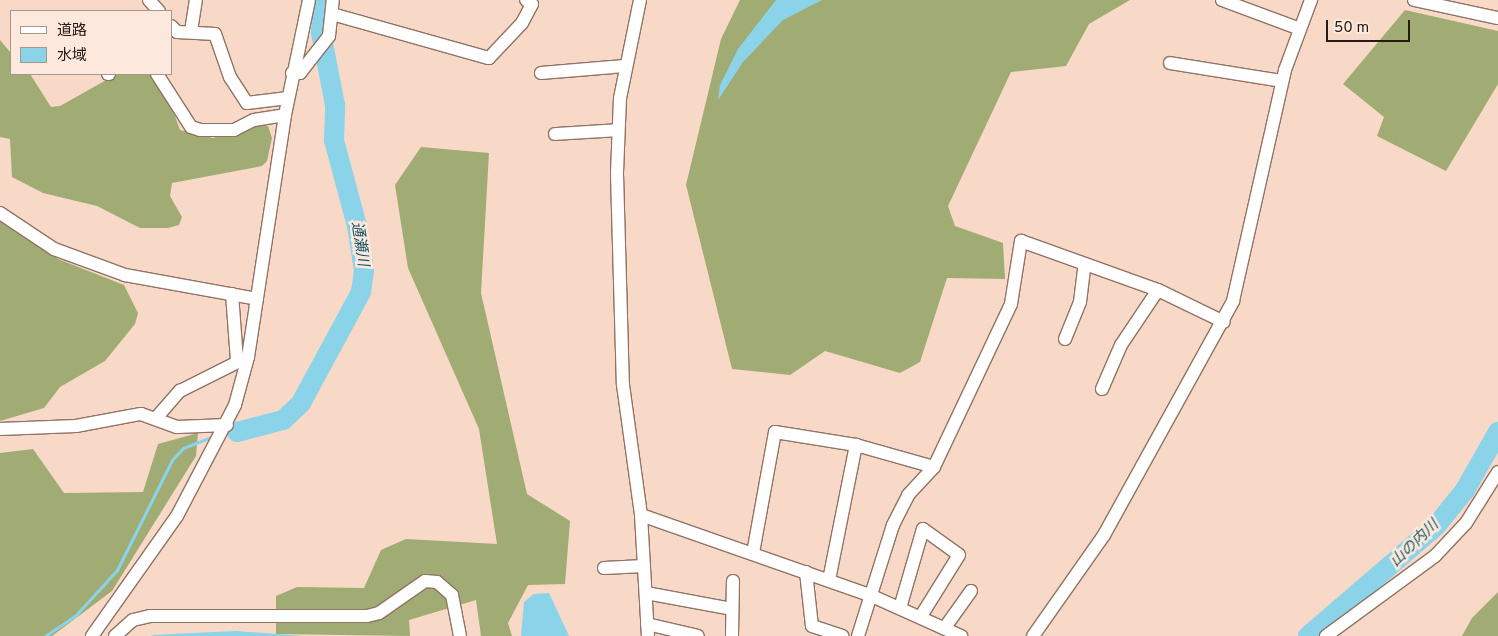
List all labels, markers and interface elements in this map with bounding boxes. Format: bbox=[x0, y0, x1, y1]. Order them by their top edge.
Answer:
legend bbox=[10, 10, 172, 75]
scale bar bbox=[1328, 10, 1412, 42]
text: 50 m bbox=[1334, 19, 1369, 38]
text: 道路 bbox=[57, 22, 87, 41]
text: 水域 bbox=[57, 47, 87, 66]
water label: 通瀬川 bbox=[347, 220, 371, 268]
water label: 山の内川 bbox=[1387, 517, 1443, 571]

